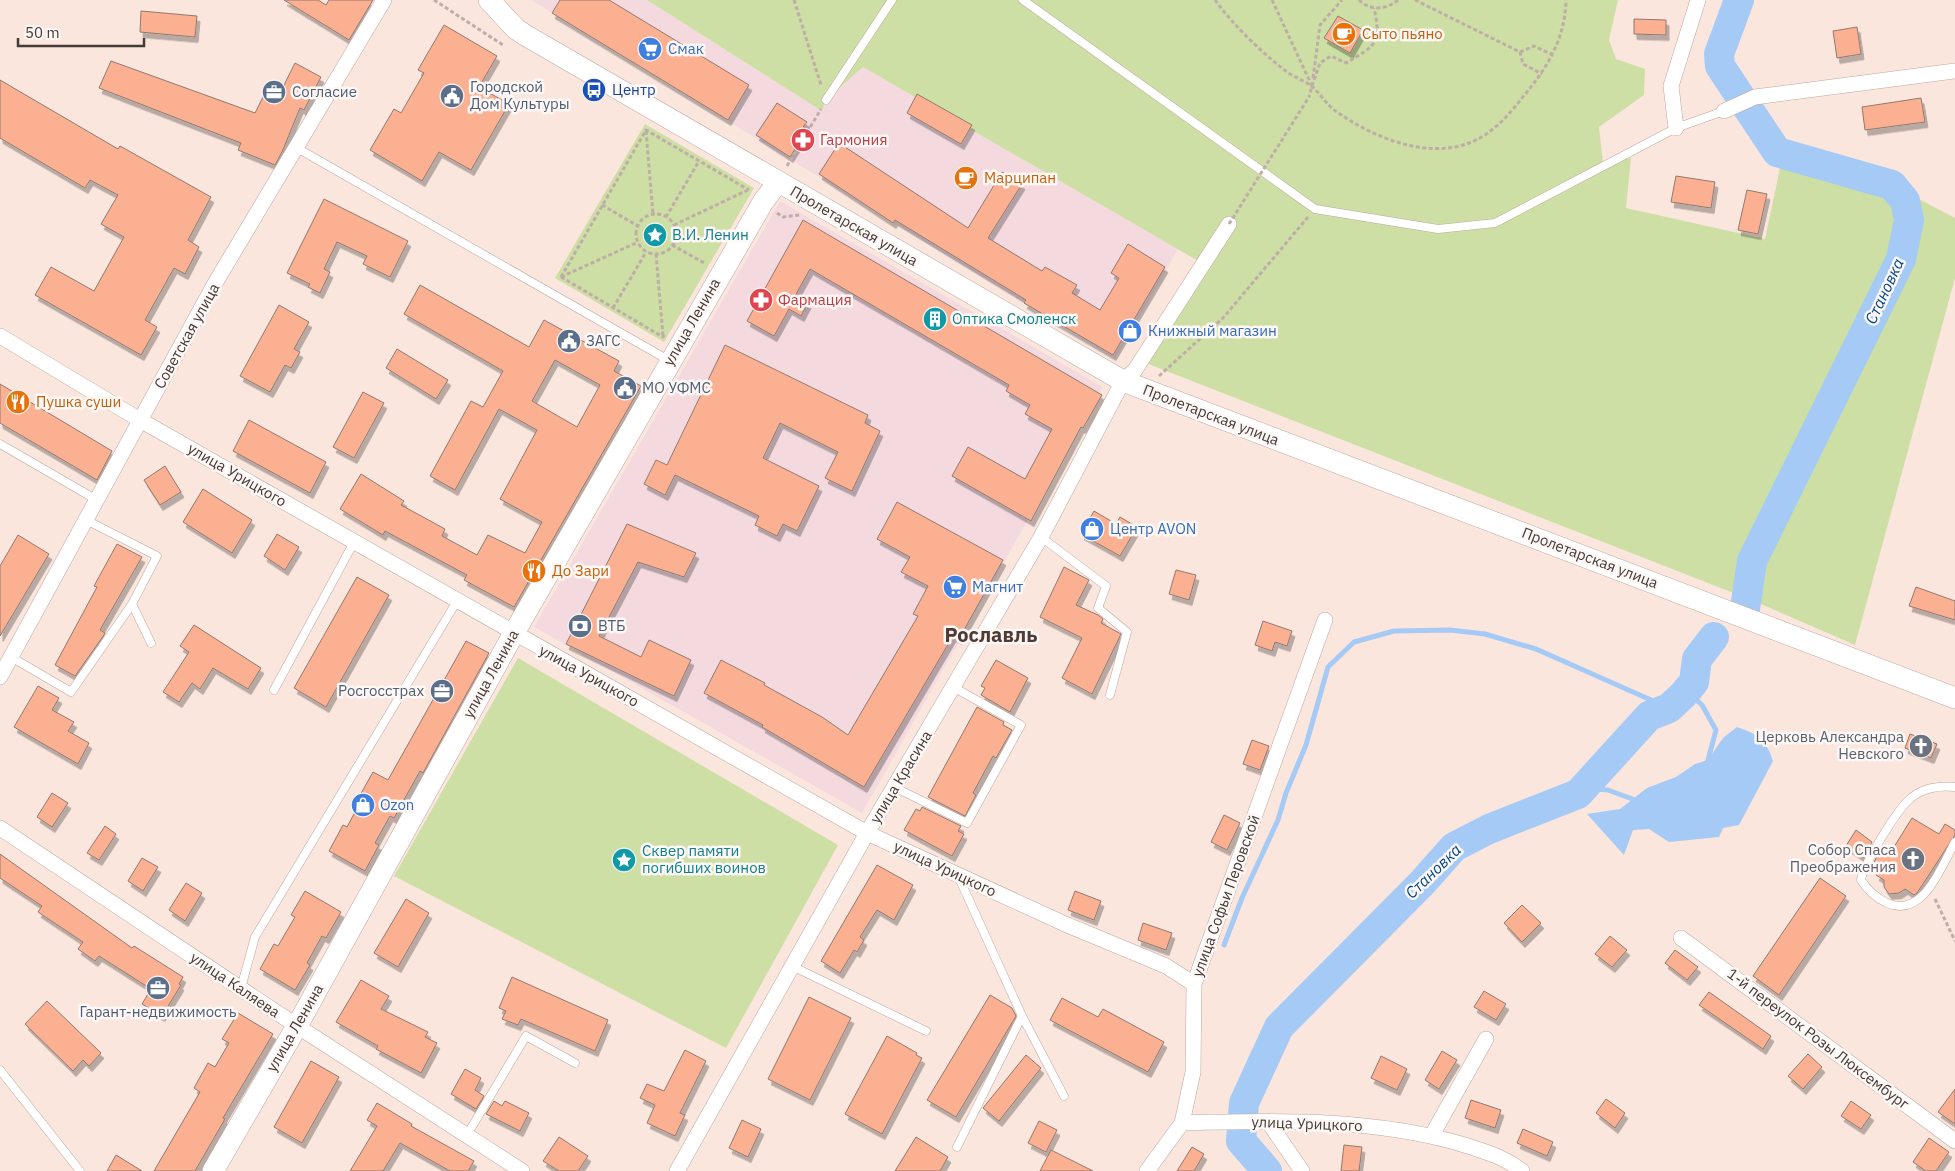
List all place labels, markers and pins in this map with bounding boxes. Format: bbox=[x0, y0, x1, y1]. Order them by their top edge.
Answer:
cafe icon: Сыто пьяно bbox=[1331, 21, 1357, 47]
place label: Сыто пьяно bbox=[1362, 24, 1443, 43]
supermarket icon: Смак bbox=[637, 36, 663, 62]
place label: Смак bbox=[668, 39, 704, 58]
place label: Городской Дом Культуры bbox=[470, 77, 570, 113]
bus stop icon: Центр bbox=[581, 77, 607, 103]
office icon: Согласие bbox=[261, 79, 287, 105]
place label: Центр bbox=[612, 80, 656, 99]
place label: Согласие bbox=[292, 82, 357, 101]
public building icon: Городской Дом Культуры bbox=[439, 83, 465, 109]
pharmacy icon: Гармония bbox=[790, 127, 816, 153]
place label: Гармония bbox=[820, 130, 887, 149]
cafe icon: Марципан bbox=[953, 165, 979, 191]
place label: Марципан bbox=[984, 168, 1056, 187]
place icon: В.И. Ленин bbox=[642, 222, 668, 248]
place label: В.И. Ленин bbox=[672, 225, 749, 244]
pharmacy icon: Фармация bbox=[748, 287, 774, 313]
place label: Фармация bbox=[778, 290, 852, 309]
building icon: Оптика Смоленск bbox=[922, 306, 948, 332]
place label: Оптика Смоленск bbox=[952, 309, 1076, 328]
shop icon: Книжный магазин bbox=[1117, 318, 1143, 344]
place label: Книжный магазин bbox=[1148, 321, 1277, 340]
public building icon: ЗАГС bbox=[556, 328, 582, 354]
place label: ЗАГС bbox=[586, 331, 621, 350]
public building icon: МО УФМС bbox=[612, 375, 638, 401]
place label: МО УФМС bbox=[642, 378, 711, 397]
restaurant icon: Пушка суши bbox=[5, 389, 31, 415]
place label: Пушка суши bbox=[36, 392, 121, 411]
shop icon: Центр AVON bbox=[1079, 516, 1105, 542]
place label: Центр AVON bbox=[1110, 519, 1196, 538]
restaurant icon: До Зари bbox=[521, 558, 547, 584]
place label: До Зари bbox=[552, 561, 609, 580]
supermarket icon: Магнит bbox=[942, 574, 968, 600]
place label: Магнит bbox=[972, 577, 1023, 596]
bank icon: ВТБ bbox=[567, 613, 593, 639]
place label: ВТБ bbox=[598, 616, 626, 635]
office icon: Росгосстрах bbox=[429, 678, 455, 704]
place label: Росгосстрах bbox=[338, 681, 424, 700]
place label: Церковь Александра Невского bbox=[1755, 727, 1904, 763]
church icon: Церковь Александра Невского bbox=[1908, 733, 1934, 759]
shop icon: Ozon bbox=[350, 792, 376, 818]
place label: Ozon bbox=[380, 795, 414, 814]
place label: Собор Спаса Преображения bbox=[1790, 840, 1896, 876]
place label: Сквер памяти погибших воинов bbox=[642, 841, 766, 877]
church icon: Собор Спаса Преображения bbox=[1900, 846, 1926, 872]
place icon: Сквер памяти погибших воинов bbox=[611, 847, 637, 873]
office icon: Гарант-недвижимость bbox=[145, 975, 171, 1001]
place label: Гарант-недвижимость bbox=[79, 1002, 237, 1021]

